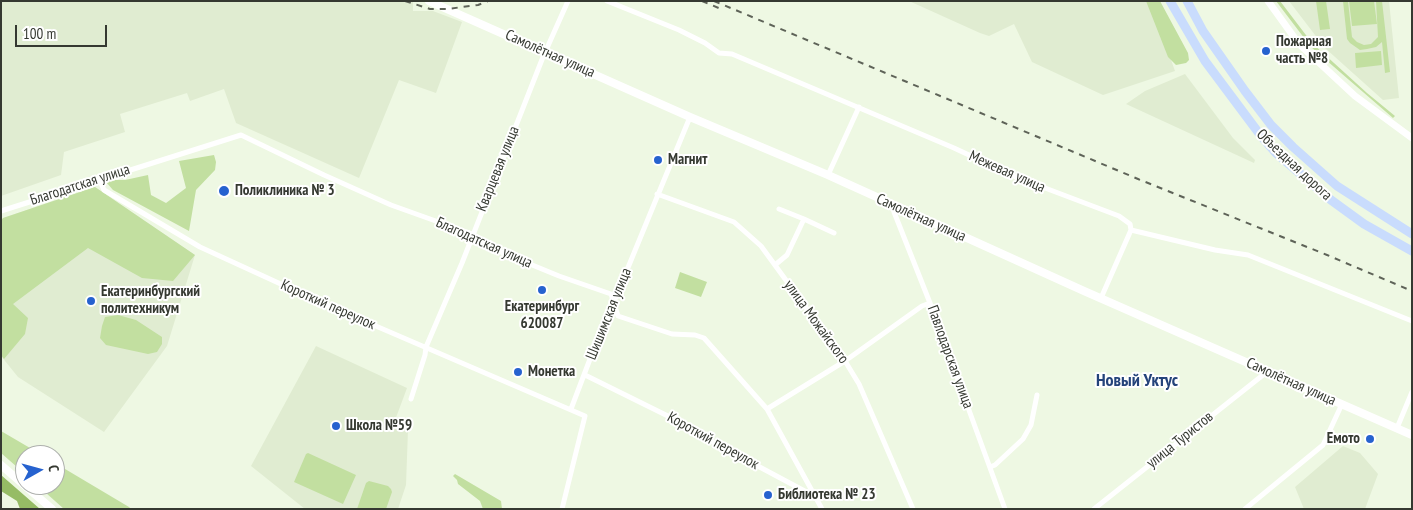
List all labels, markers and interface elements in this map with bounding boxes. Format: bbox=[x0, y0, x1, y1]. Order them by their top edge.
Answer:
scale bar bbox=[18, 15, 110, 47]
text: 100 m bbox=[23, 24, 56, 43]
street label: Самолётная улица bbox=[502, 26, 598, 82]
place label: Пожарная часть №8 bbox=[1276, 33, 1331, 68]
marker: Пожарная часть №8 bbox=[1260, 45, 1272, 57]
street label: Кварцевая улица bbox=[473, 124, 523, 214]
street label: Объездная дорога bbox=[1253, 125, 1335, 205]
street label: Межевая улица bbox=[966, 147, 1048, 197]
place label: Магнит bbox=[668, 151, 707, 169]
marker: Магнит bbox=[652, 154, 664, 166]
street label: Благодатская улица bbox=[28, 160, 132, 210]
place label: Поликлиника № 3 bbox=[235, 182, 335, 200]
marker: Поликлиника № 3 bbox=[217, 184, 231, 198]
street label: Самолётная улица bbox=[873, 190, 969, 246]
street label: Благодатская улица bbox=[433, 214, 535, 272]
street label: Шишимская улица bbox=[582, 266, 636, 362]
street label: Короткий переулок bbox=[278, 276, 378, 334]
street label: улица Можайского bbox=[780, 277, 852, 367]
place label: Екатеринбургский политехникум bbox=[101, 283, 200, 318]
marker: Екатеринбург 620087 bbox=[536, 284, 548, 296]
marker: Екатеринбургский политехникум bbox=[85, 295, 97, 307]
place label: Екатеринбург 620087 bbox=[505, 298, 579, 333]
street label: Павлодарская улица bbox=[923, 303, 977, 411]
street label: Самолётная улица bbox=[1243, 354, 1339, 410]
place label: Монетка bbox=[528, 363, 575, 381]
marker: Монетка bbox=[512, 366, 524, 378]
district label: Новый Уктус bbox=[1096, 370, 1178, 392]
street label: Короткий переулок bbox=[664, 408, 762, 474]
street label: улица Туристов bbox=[1143, 408, 1217, 472]
place label: Школа №59 bbox=[346, 417, 412, 435]
marker: Школа №59 bbox=[330, 420, 342, 432]
place label: Емото bbox=[1327, 430, 1360, 448]
marker: Емото bbox=[1364, 433, 1376, 445]
north arrow bbox=[15, 445, 65, 495]
text: С bbox=[45, 464, 63, 473]
place label: Библиотека № 23 bbox=[778, 486, 876, 504]
marker: Библиотека № 23 bbox=[762, 489, 774, 501]

